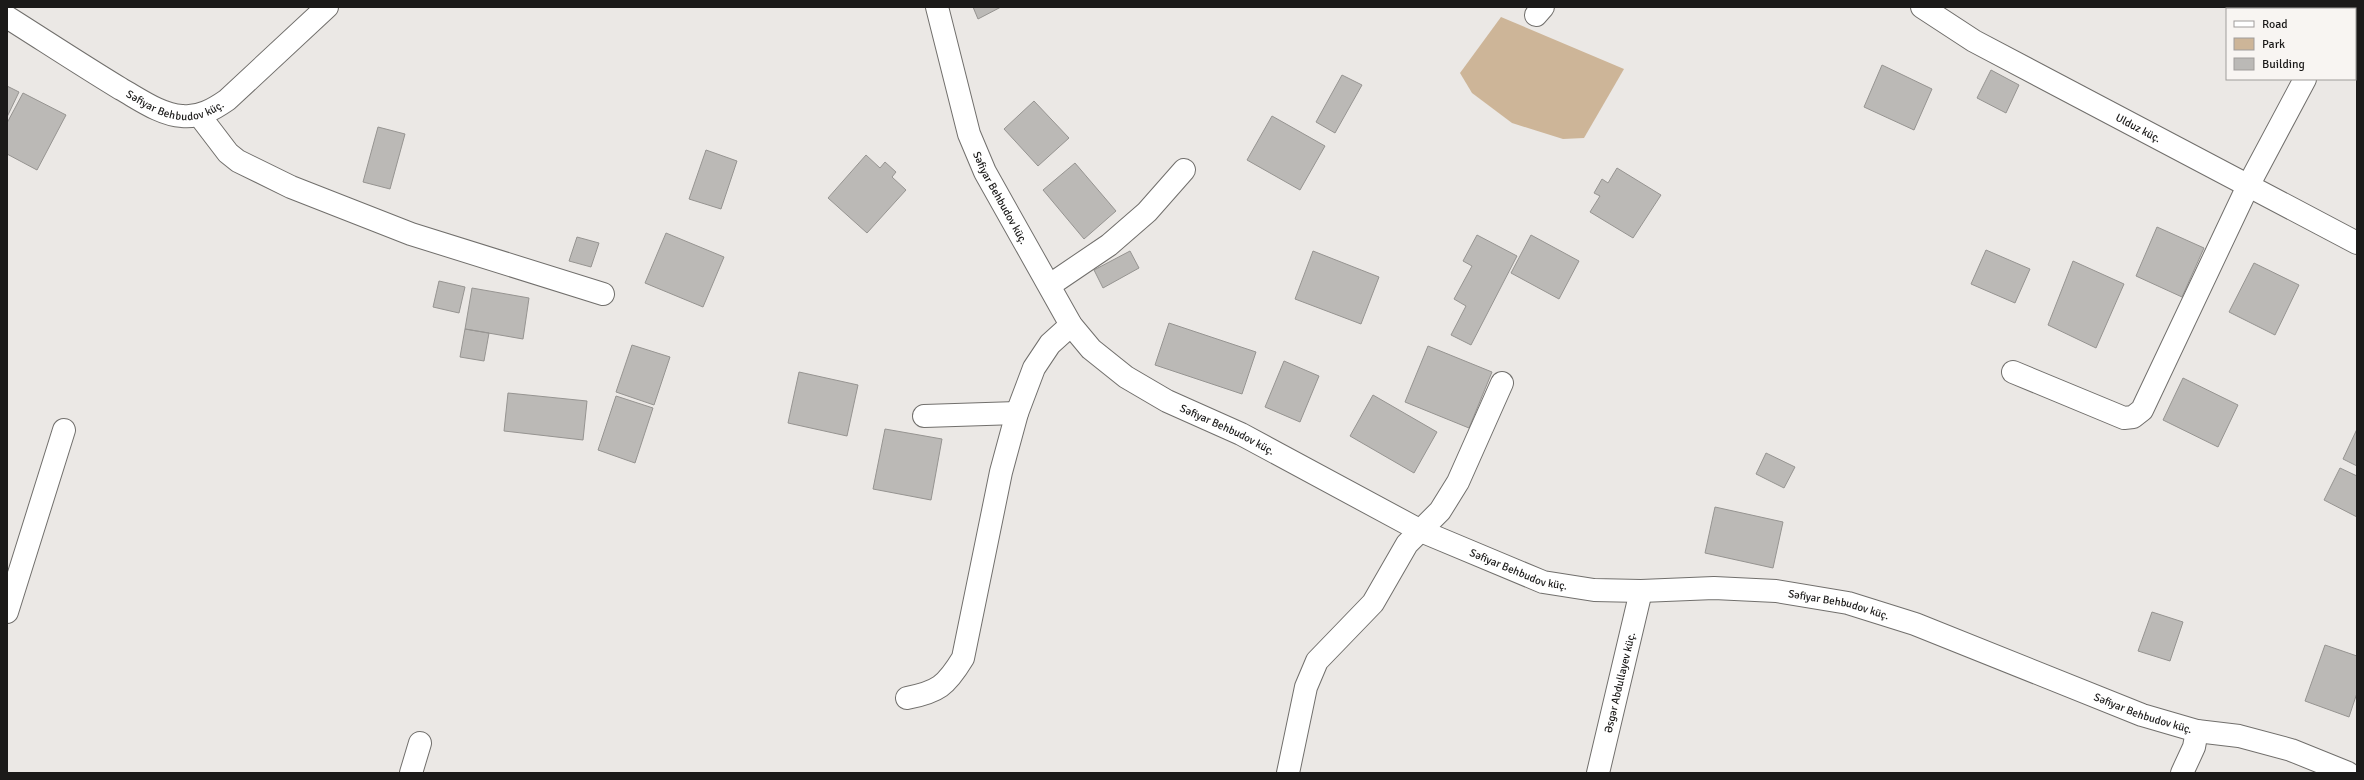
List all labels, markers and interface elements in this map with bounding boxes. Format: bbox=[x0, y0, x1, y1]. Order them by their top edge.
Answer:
legend bbox=[2226, 8, 2356, 80]
text: Road bbox=[2262, 17, 2288, 32]
text: Park bbox=[2262, 37, 2285, 52]
text: Building bbox=[2262, 57, 2305, 72]
street label: Səfiyar Behbudov küç. bbox=[124, 87, 226, 123]
street label: Ulduz küç. bbox=[2114, 110, 2163, 145]
street label: Səfiyar Behbudov küç. bbox=[971, 149, 1031, 246]
street label: Səfiyar Behbudov küç. bbox=[1178, 401, 1277, 457]
street label: Səfiyar Behbudov küç. bbox=[1468, 546, 1568, 592]
street label: Səfiyar Behbudov küç. bbox=[1787, 587, 1891, 622]
street label: Əsgər Abdullayev küç. bbox=[1601, 631, 1638, 734]
street label: Səfiyar Behbudov küç. bbox=[2092, 690, 2194, 736]

